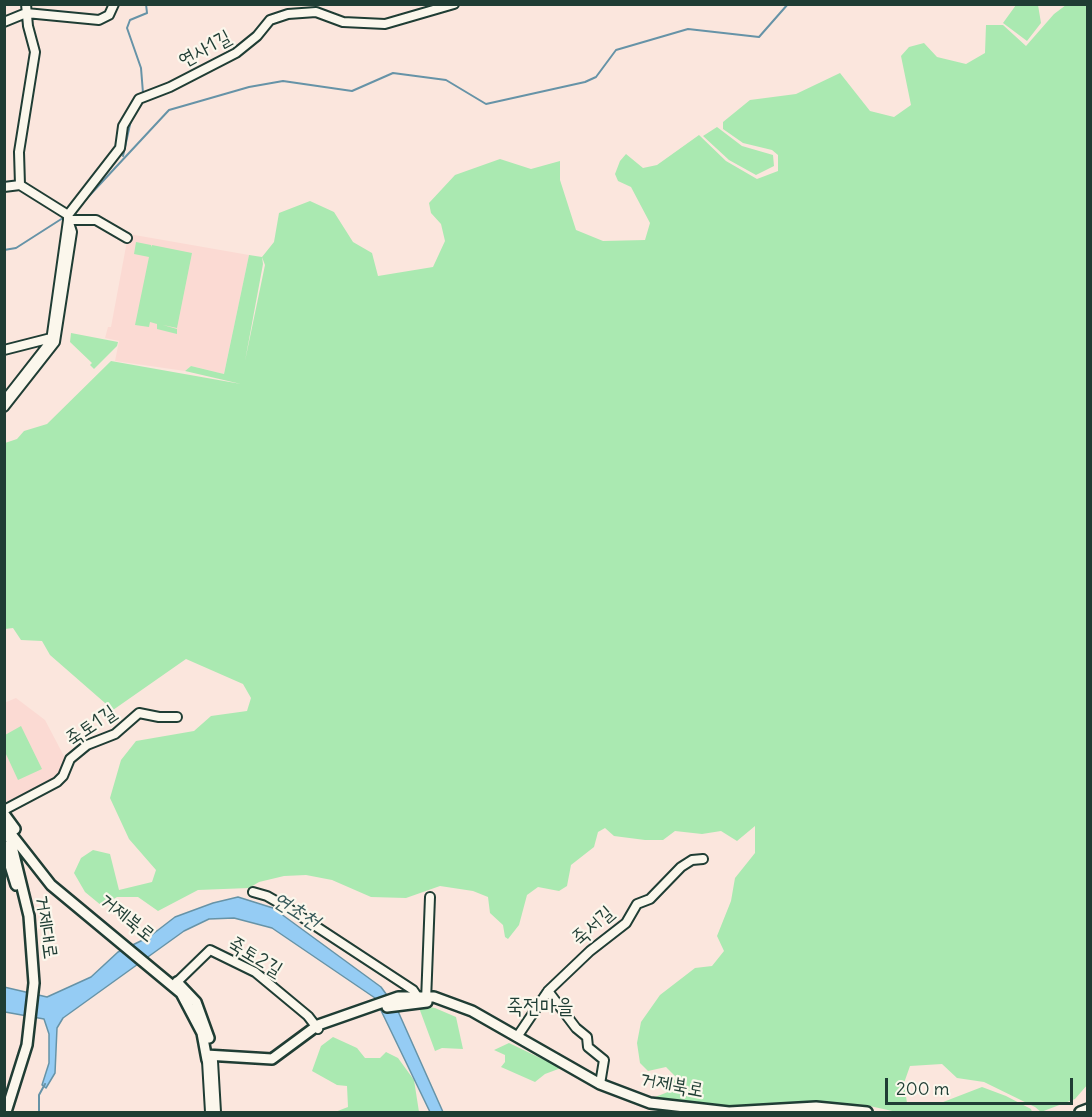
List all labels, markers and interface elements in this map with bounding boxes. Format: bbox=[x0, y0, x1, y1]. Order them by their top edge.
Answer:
street label: 연사1길 bbox=[175, 25, 235, 73]
street label: 죽토1길 bbox=[61, 700, 121, 752]
water label: 연초천 bbox=[268, 887, 324, 935]
street label: 거제북로 bbox=[94, 888, 160, 948]
street label: 거제대로 bbox=[30, 893, 62, 961]
street label: 죽서길 bbox=[567, 901, 619, 951]
street label: 죽토2길 bbox=[223, 931, 287, 983]
district label: 죽전마을 bbox=[506, 994, 574, 1020]
scale bar bbox=[888, 1066, 1076, 1104]
street label: 거제북로 bbox=[638, 1067, 706, 1103]
text: 200 m bbox=[896, 1077, 950, 1100]

